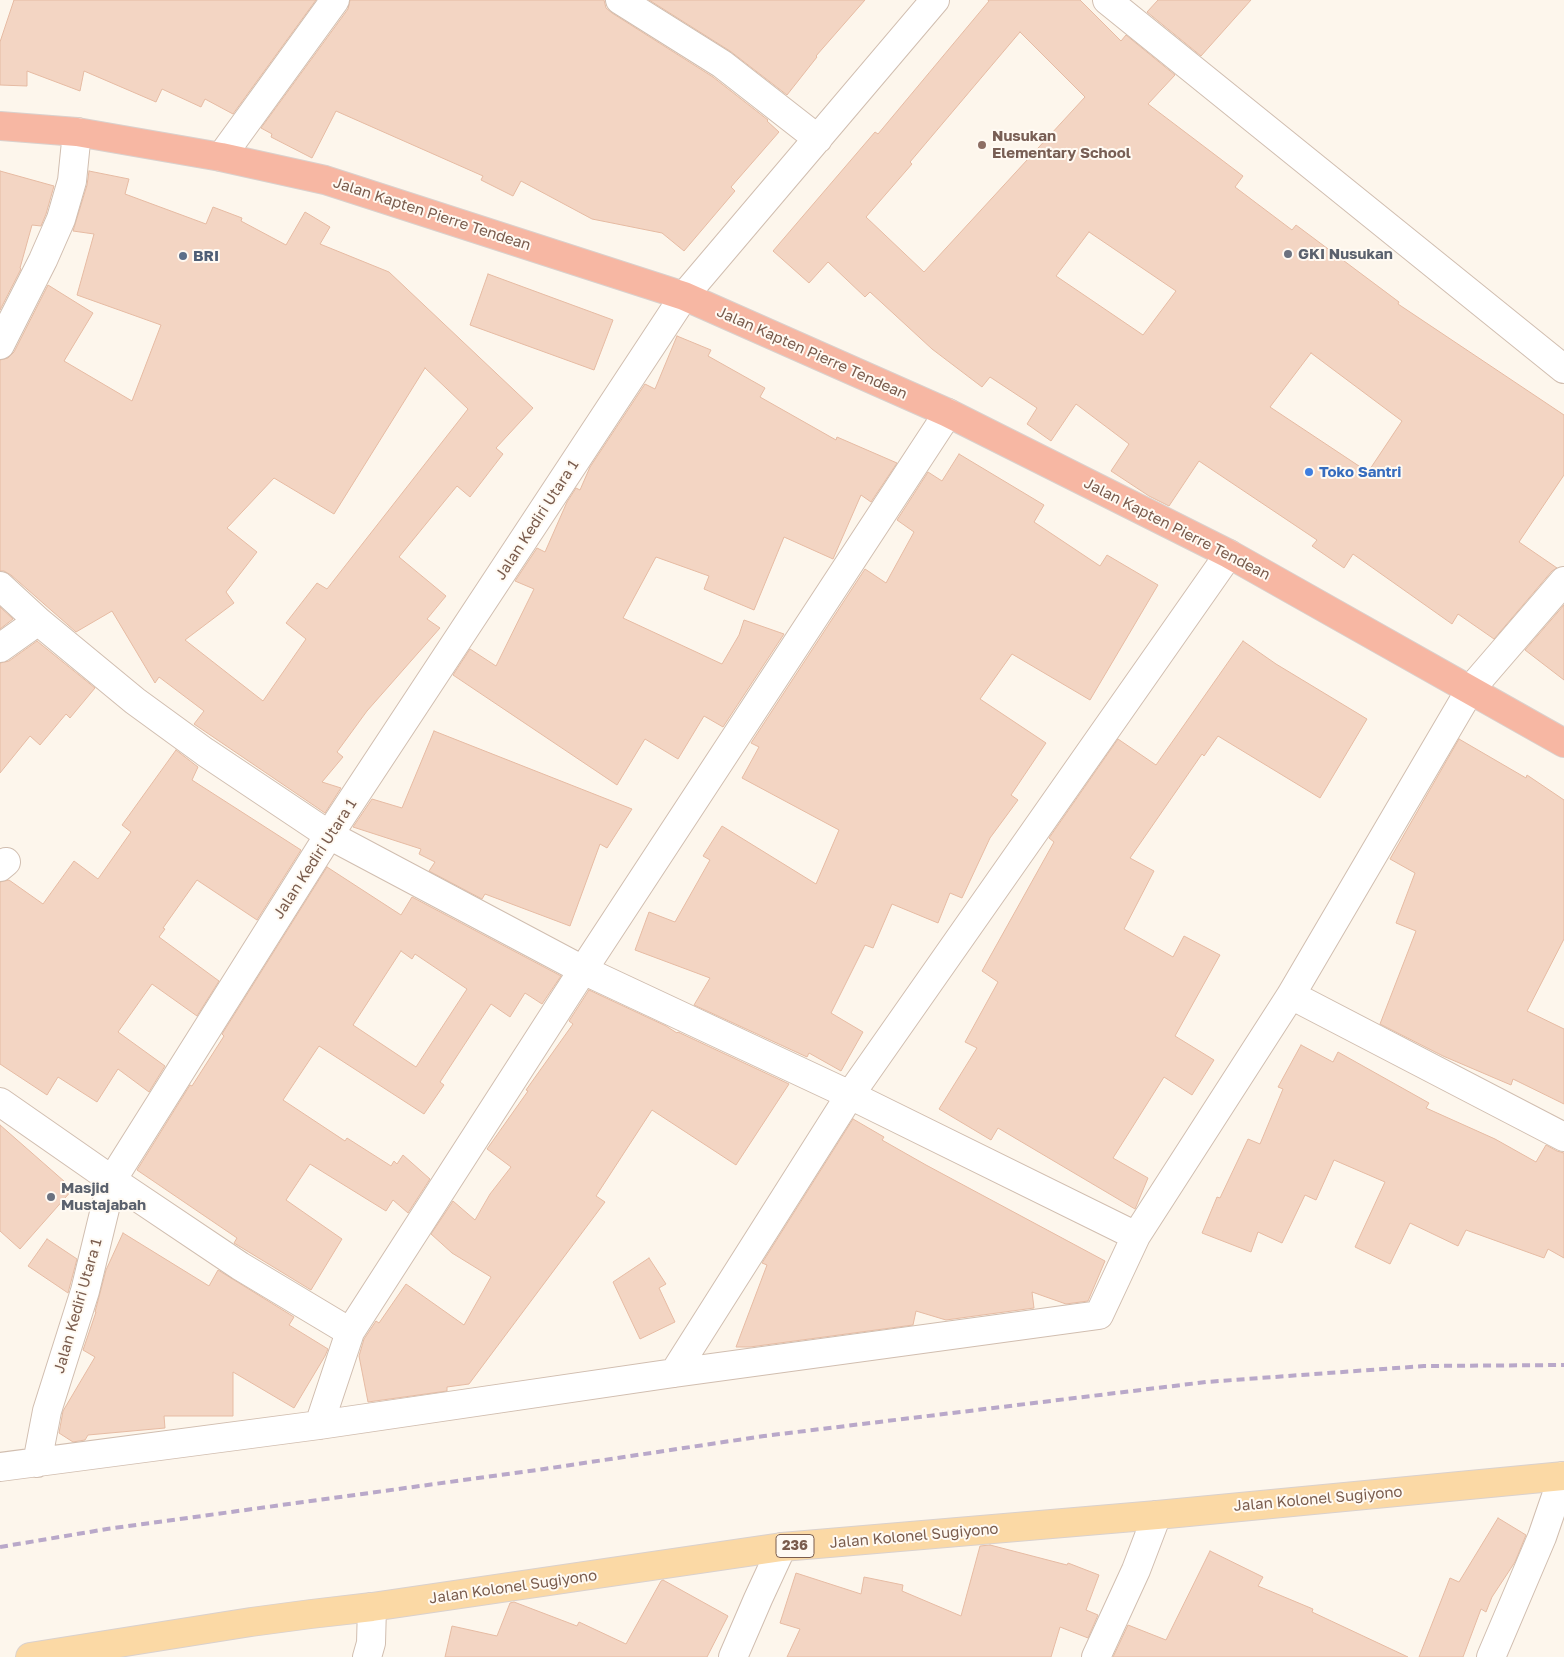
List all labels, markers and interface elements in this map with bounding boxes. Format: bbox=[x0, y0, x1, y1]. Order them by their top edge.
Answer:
place label: Nusukan Elementary School bbox=[992, 127, 1131, 162]
marker: Nusukan Elementary School bbox=[976, 139, 988, 151]
street label: Jalan Kapten Pierre Tendean bbox=[331, 174, 533, 254]
place label: GKI Nusukan bbox=[1298, 245, 1393, 263]
place label: BRI bbox=[193, 247, 219, 265]
marker: GKI Nusukan bbox=[1282, 248, 1294, 260]
marker: BRI bbox=[177, 250, 189, 262]
street label: Jalan Kapten Pierre Tendean bbox=[714, 303, 910, 403]
street label: Jalan Kediri Utara 1 bbox=[492, 457, 582, 583]
place label: Toko Santri bbox=[1319, 463, 1401, 481]
marker: Toko Santri bbox=[1303, 466, 1315, 478]
street label: Jalan Kapten Pierre Tendean bbox=[1081, 474, 1273, 584]
street label: Jalan Kediri Utara 1 bbox=[270, 796, 360, 922]
place label: Masjid Mustajabah bbox=[61, 1179, 146, 1214]
marker: Masjid Mustajabah bbox=[45, 1191, 57, 1203]
street label: Jalan Kediri Utara 1 bbox=[50, 1237, 106, 1375]
street label: Jalan Kolonel Sugiyono bbox=[1233, 1483, 1403, 1515]
street label: Jalan Kolonel Sugiyono bbox=[829, 1520, 999, 1552]
road number: 236 bbox=[776, 1534, 814, 1558]
street label: Jalan Kolonel Sugiyono bbox=[428, 1566, 598, 1608]

